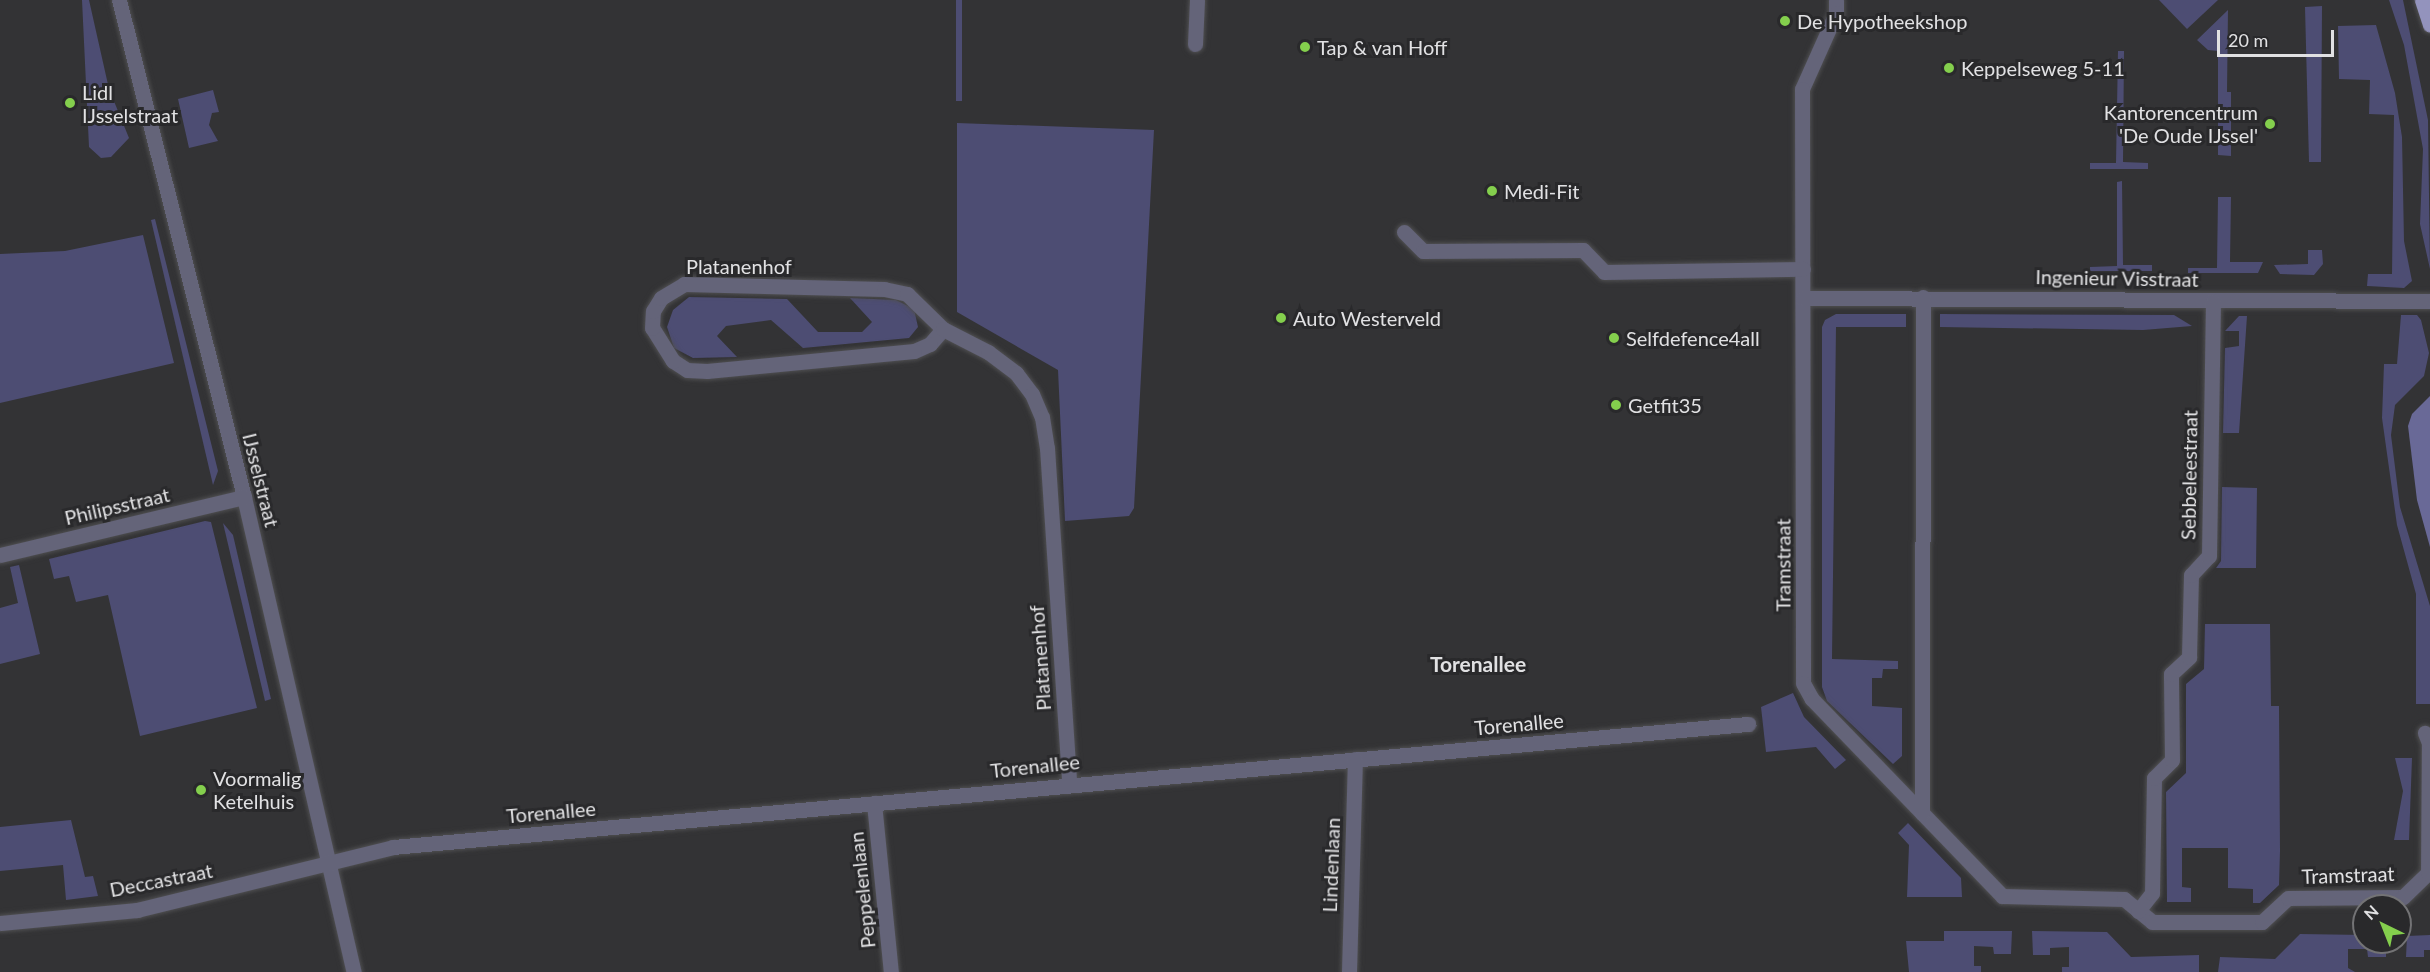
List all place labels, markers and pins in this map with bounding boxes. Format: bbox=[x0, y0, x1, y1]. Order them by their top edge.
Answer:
place label: De Hypotheekshop bbox=[1797, 9, 1967, 33]
marker: De Hypotheekshop bbox=[1778, 14, 1792, 28]
place label: Tap & van Hoff bbox=[1317, 35, 1448, 59]
marker: Tap & van Hoff bbox=[1298, 40, 1312, 54]
place label: Keppelseweg 5-11 bbox=[1961, 56, 2125, 80]
marker: Keppelseweg 5-11 bbox=[1942, 61, 1956, 75]
place label: Lidl IJsselstraat bbox=[82, 80, 178, 127]
marker: Lidl IJsselstraat bbox=[63, 96, 77, 110]
place label: Kantorencentrum 'De Oude IJssel' bbox=[2104, 100, 2258, 147]
marker: Kantorencentrum 'De Oude IJssel' bbox=[2263, 117, 2277, 131]
place label: Medi-Fit bbox=[1504, 179, 1579, 203]
marker: Medi-Fit bbox=[1485, 184, 1499, 198]
place label: Auto Westerveld bbox=[1293, 306, 1441, 330]
marker: Auto Westerveld bbox=[1274, 311, 1288, 325]
place label: Selfdefence4all bbox=[1626, 326, 1760, 350]
marker: Selfdefence4all bbox=[1607, 331, 1621, 345]
place label: Getfit35 bbox=[1628, 393, 1702, 417]
marker: Getfit35 bbox=[1609, 398, 1623, 412]
place label: Voormalig Ketelhuis bbox=[213, 766, 301, 813]
marker: Voormalig Ketelhuis bbox=[194, 783, 208, 797]

